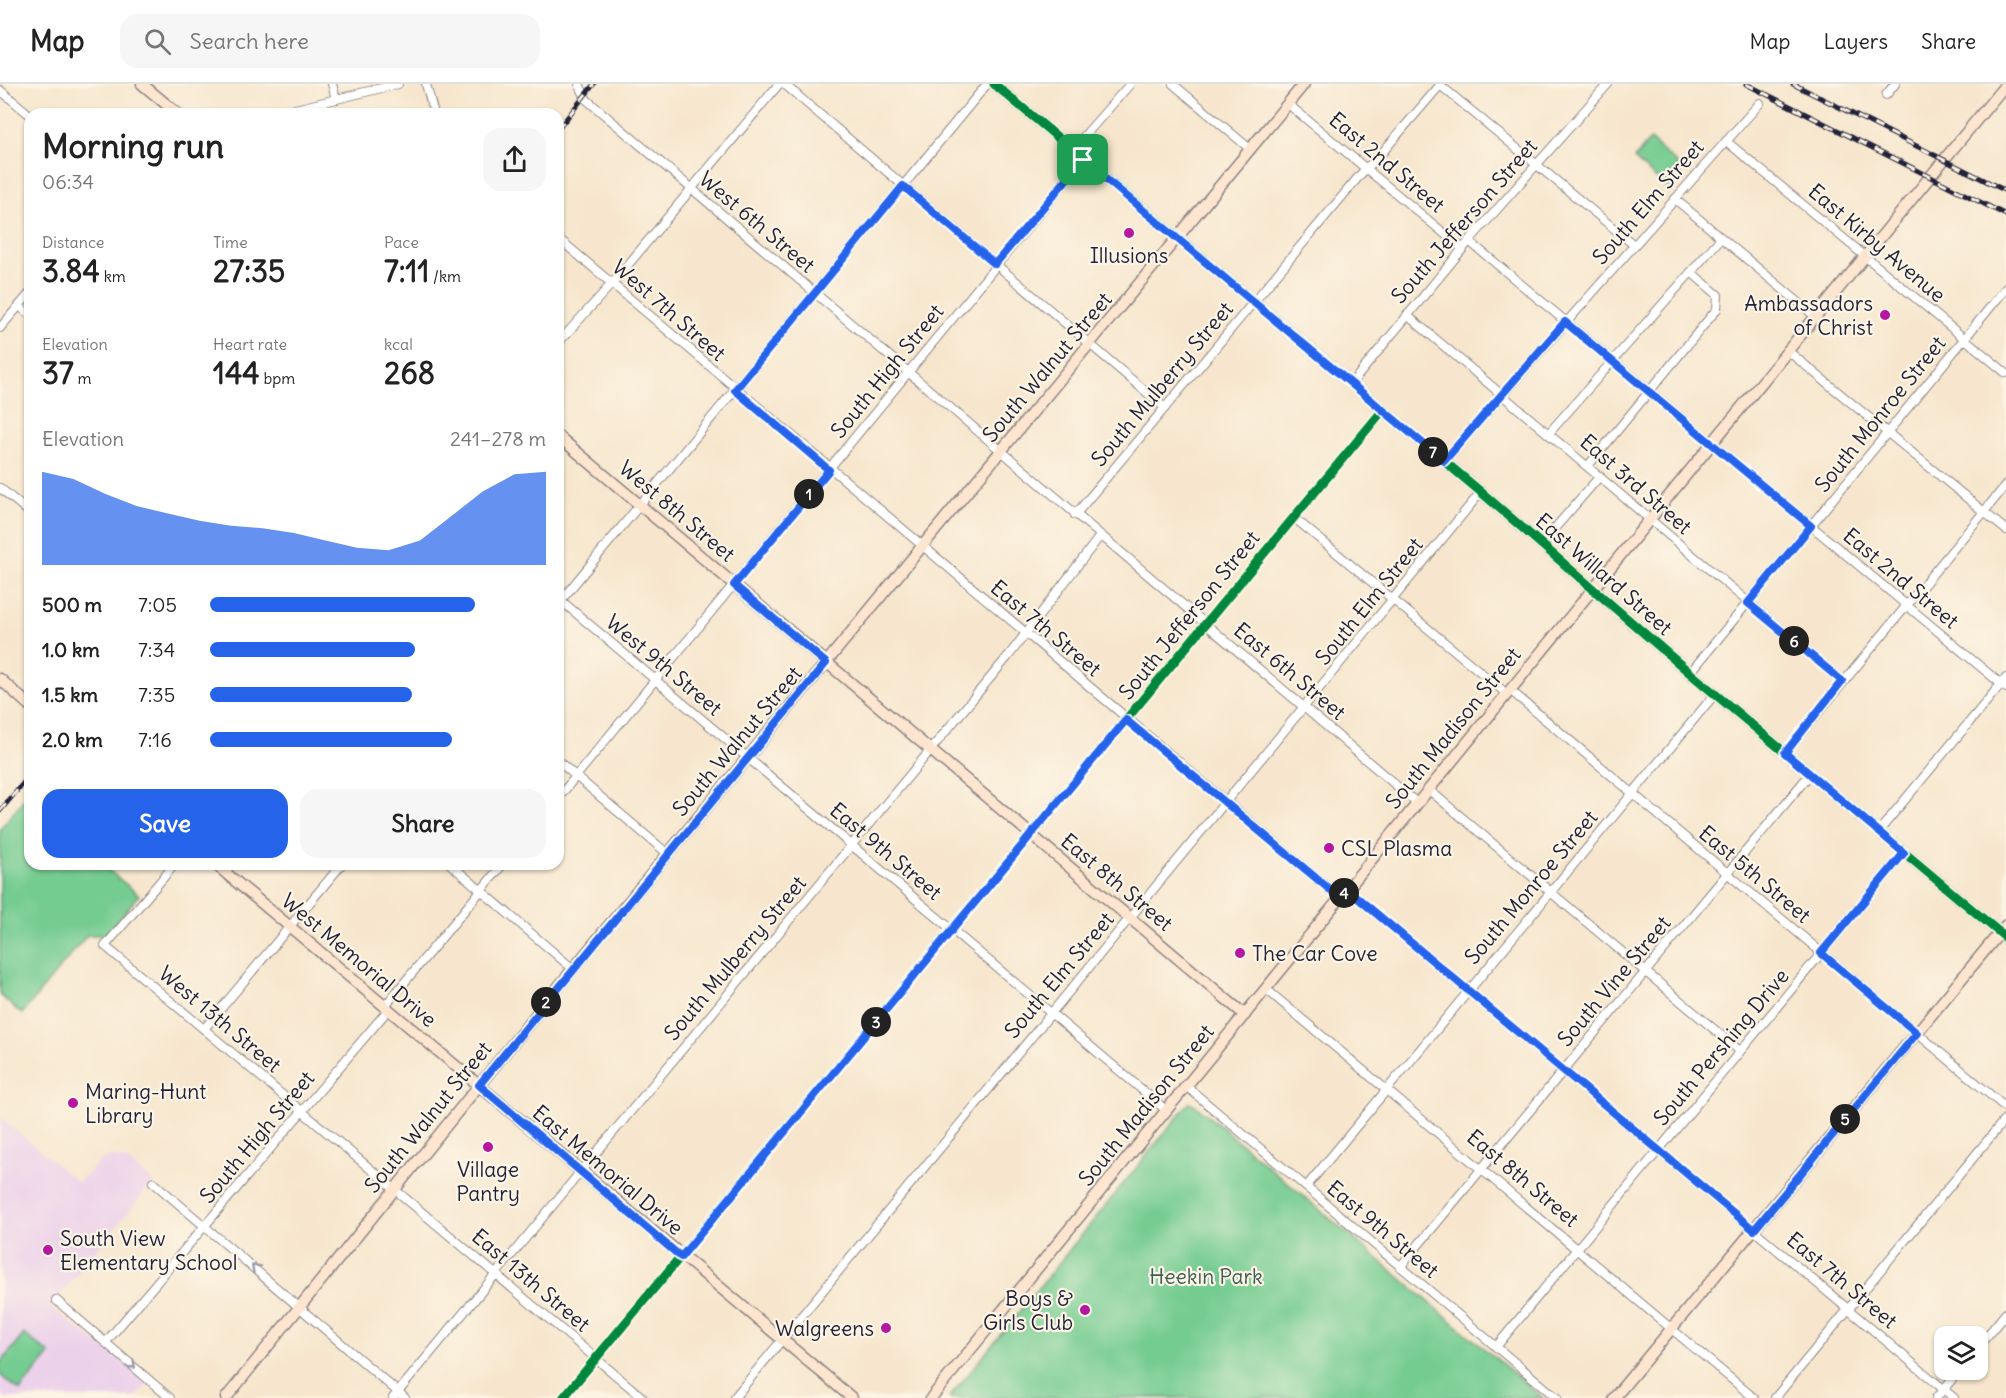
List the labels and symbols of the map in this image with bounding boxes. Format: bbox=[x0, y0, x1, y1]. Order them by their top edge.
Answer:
street label: East 2nd Street bbox=[1324, 106, 1450, 218]
street label: South Jefferson Street bbox=[1385, 133, 1543, 309]
pin bbox=[1057, 134, 1108, 185]
street label: South Elm Street bbox=[1586, 134, 1710, 270]
street label: West 6th Street bbox=[693, 165, 821, 279]
street label: East Kirby Avenue bbox=[1803, 178, 1951, 308]
marker: Illusions bbox=[1122, 226, 1136, 240]
place label: Illusions bbox=[1090, 242, 1168, 269]
street label: West 7th Street bbox=[607, 253, 731, 367]
street label: South Walnut Street bbox=[976, 287, 1118, 447]
place label: Ambassadors of Christ bbox=[1744, 290, 1873, 341]
street label: South Mulberry Street bbox=[1085, 296, 1239, 472]
street label: South High Street bbox=[825, 299, 949, 443]
marker: Ambassadors of Christ bbox=[1878, 308, 1892, 322]
street label: South Monroe Street bbox=[1809, 330, 1951, 498]
street label: East 3rd Street bbox=[1575, 428, 1697, 540]
pin: 7 bbox=[1418, 437, 1448, 467]
street label: West 8th Street bbox=[613, 455, 741, 567]
pin: 1 bbox=[794, 479, 824, 509]
street label: East Willard Street bbox=[1530, 507, 1678, 641]
street label: East 2nd Street bbox=[1838, 522, 1964, 634]
street label: South Jefferson Street bbox=[1113, 525, 1265, 705]
street label: South Elm Street bbox=[1309, 532, 1429, 670]
street label: East 7th Street bbox=[985, 574, 1107, 682]
street label: West 9th Street bbox=[600, 609, 728, 721]
street label: East 6th Street bbox=[1228, 616, 1352, 726]
pin: 6 bbox=[1779, 626, 1809, 656]
street label: South Madison Street bbox=[1379, 642, 1527, 814]
street label: South Walnut Street bbox=[666, 661, 808, 821]
street label: East 9th Street bbox=[824, 796, 948, 906]
street label: South Monroe Street bbox=[1459, 804, 1603, 970]
street label: East 5th Street bbox=[1693, 819, 1817, 929]
street label: East 8th Street bbox=[1055, 827, 1179, 937]
place label: CSL Plasma bbox=[1341, 835, 1452, 862]
marker: CSL Plasma bbox=[1322, 841, 1336, 855]
street label: South Mulberry Street bbox=[658, 870, 812, 1046]
pin: 4 bbox=[1329, 878, 1359, 908]
street label: West Memorial Drive bbox=[276, 887, 442, 1033]
street label: South Elm Street bbox=[998, 906, 1120, 1044]
street label: South Vine Street bbox=[1551, 910, 1677, 1052]
place label: The Car Cove bbox=[1252, 940, 1378, 967]
marker: The Car Cove bbox=[1233, 946, 1247, 960]
street label: West 13th Street bbox=[153, 960, 287, 1078]
street label: South Pershing Drive bbox=[1647, 963, 1795, 1131]
pin: 2 bbox=[531, 987, 561, 1017]
pin: 3 bbox=[861, 1007, 891, 1037]
street label: South Madison Street bbox=[1072, 1019, 1220, 1191]
street label: South Walnut Street bbox=[359, 1036, 497, 1198]
street label: South High Street bbox=[194, 1065, 320, 1209]
place label: Maring-Hunt Library bbox=[85, 1078, 206, 1129]
marker: Maring-Hunt Library bbox=[66, 1096, 80, 1110]
street label: East Memorial Drive bbox=[527, 1099, 689, 1241]
pin: 5 bbox=[1830, 1104, 1860, 1134]
street label: East 8th Street bbox=[1461, 1123, 1585, 1233]
marker: Village Pantry bbox=[481, 1140, 495, 1154]
place label: Village Pantry bbox=[456, 1156, 520, 1207]
street label: East 9th Street bbox=[1321, 1174, 1445, 1284]
street label: East 13th Street bbox=[466, 1223, 596, 1337]
place label: South View Elementary School bbox=[60, 1225, 237, 1276]
street label: East 7th Street bbox=[1781, 1226, 1903, 1334]
marker: South View Elementary School bbox=[41, 1243, 55, 1257]
park label: Heekin Park bbox=[1149, 1263, 1263, 1290]
one-way arrow bbox=[251, 1264, 262, 1275]
place label: Boys & Girls Club bbox=[983, 1285, 1073, 1336]
marker: Boys & Girls Club bbox=[1078, 1303, 1092, 1317]
place label: Walgreens bbox=[775, 1315, 874, 1342]
marker: Walgreens bbox=[879, 1321, 893, 1335]
one-way arrow bbox=[125, 1358, 136, 1369]

